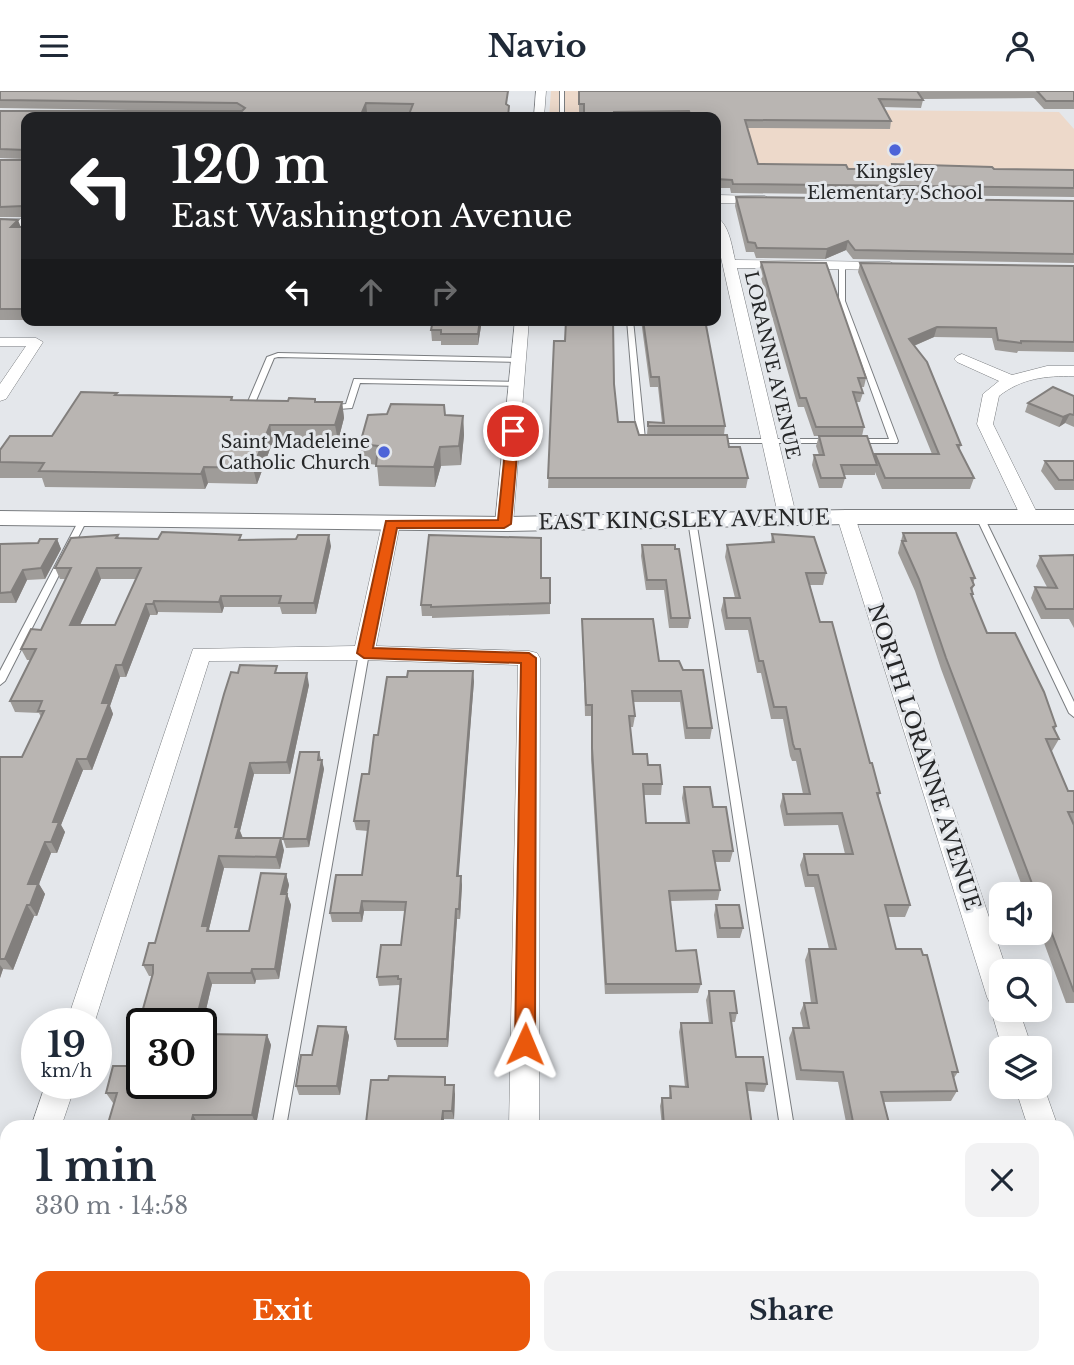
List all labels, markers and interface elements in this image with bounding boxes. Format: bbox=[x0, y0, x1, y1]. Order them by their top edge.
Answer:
text: Navio bbox=[487, 26, 587, 66]
icon: menu bbox=[35, 27, 73, 65]
icon: person bbox=[1001, 27, 1039, 65]
text: 120 m bbox=[171, 135, 329, 196]
icon: left bbox=[56, 140, 147, 231]
marker: Kingsley Elementary School bbox=[887, 142, 903, 158]
place label: Kingsley Elementary School bbox=[807, 161, 983, 204]
text: East Washington Avenue bbox=[171, 196, 573, 236]
street label: LORANNE AVENUE bbox=[740, 269, 804, 461]
icon: left bbox=[279, 273, 317, 311]
icon: ahead bbox=[352, 273, 390, 311]
icon: right bbox=[425, 273, 463, 311]
pin bbox=[483, 401, 543, 461]
icon: arrive bbox=[494, 412, 532, 450]
place label: Saint Madeleine Catholic Church bbox=[219, 431, 370, 474]
marker: Saint Madeleine Catholic Church bbox=[376, 444, 392, 460]
street label: EAST KINGSLEY AVENUE bbox=[538, 504, 830, 536]
street label: NORTH LORANNE AVENUE bbox=[862, 600, 986, 914]
map controls bbox=[989, 882, 1052, 1099]
button: sound bbox=[989, 882, 1052, 945]
button: search bbox=[989, 959, 1052, 1022]
position arrow bbox=[488, 1007, 562, 1081]
speed limit sign: 30 bbox=[126, 1008, 217, 1099]
text: 19 bbox=[47, 1023, 86, 1066]
button: layers bbox=[989, 1036, 1052, 1099]
text: km/h bbox=[41, 1060, 92, 1082]
text: 1 min bbox=[35, 1140, 157, 1192]
button: close bbox=[965, 1143, 1039, 1217]
text: 330 m · 14:58 bbox=[35, 1192, 188, 1220]
button: Exit bbox=[35, 1271, 530, 1351]
button: Share bbox=[544, 1271, 1039, 1351]

